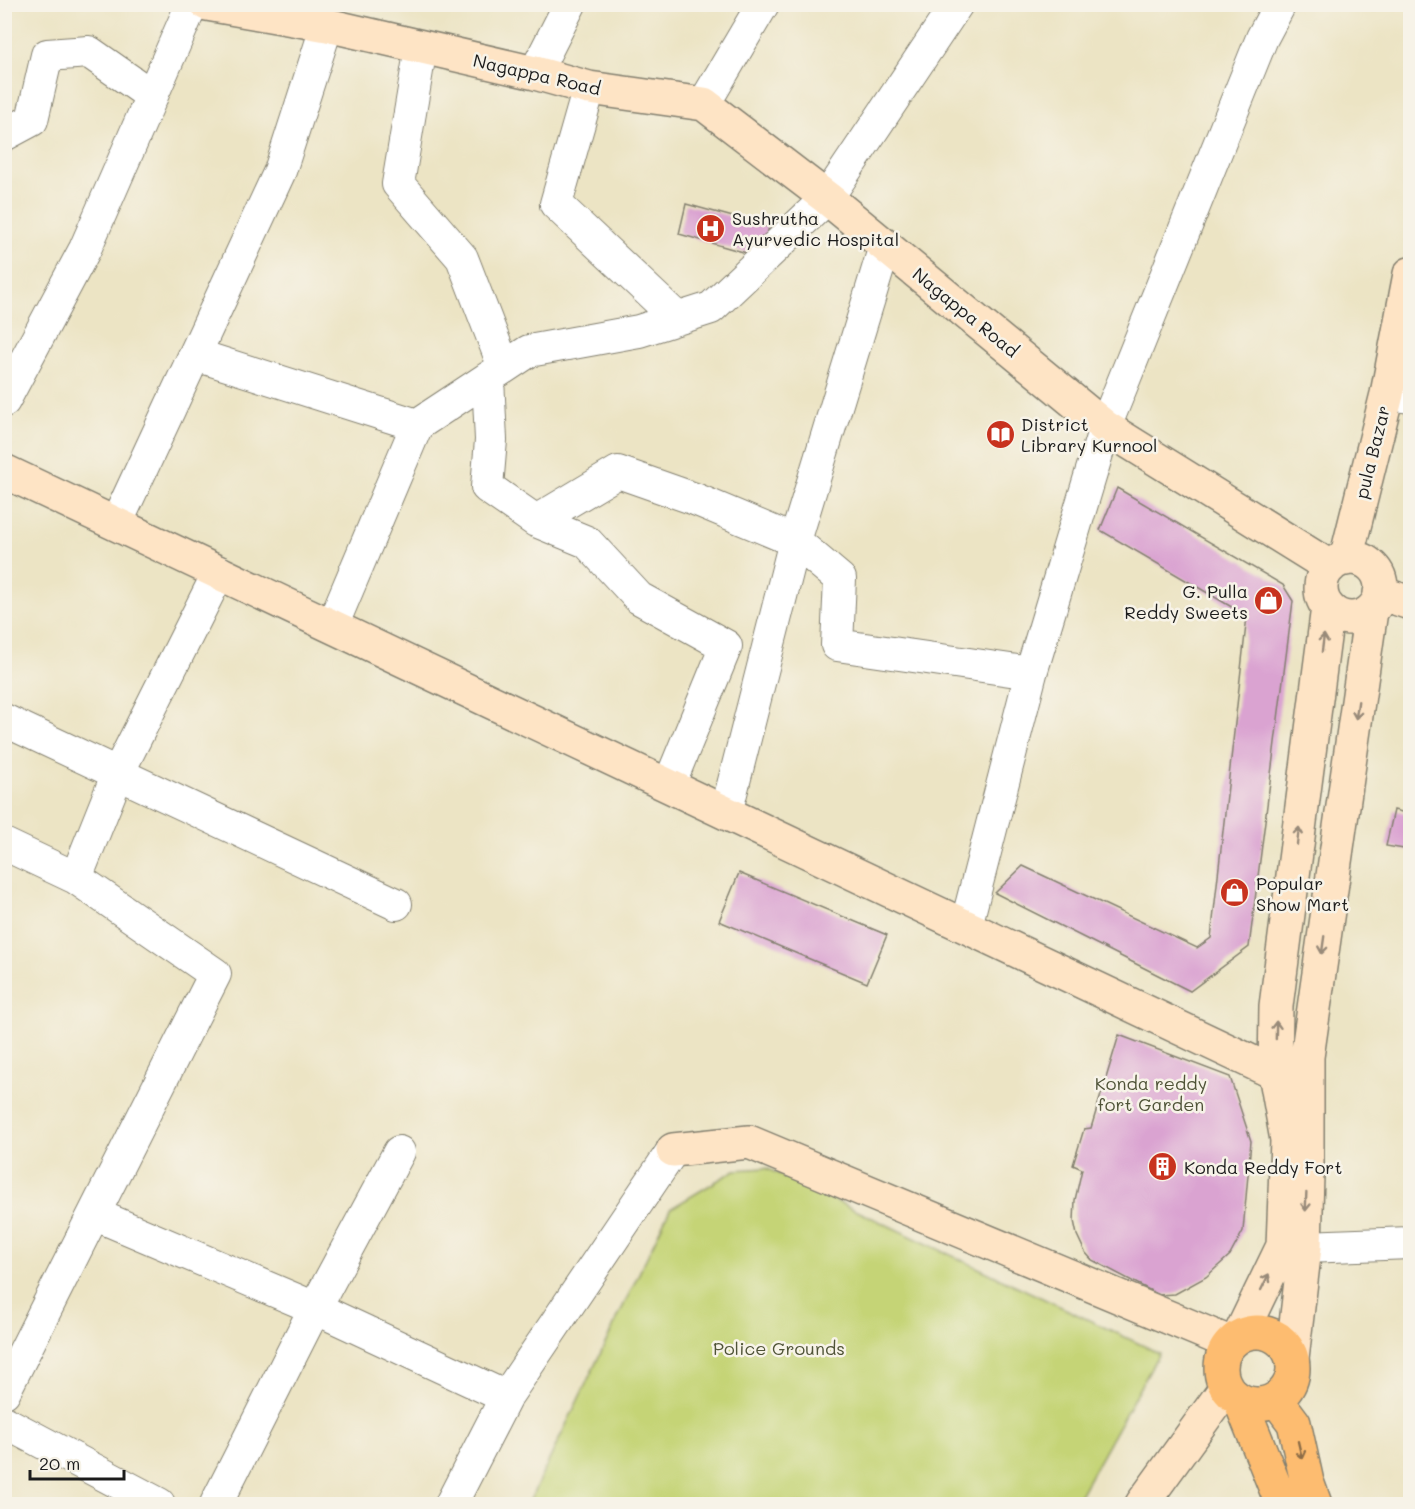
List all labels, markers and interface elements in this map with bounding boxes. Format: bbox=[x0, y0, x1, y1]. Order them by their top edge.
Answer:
street label: Nagappa Road bbox=[471, 48, 603, 100]
place label: Sushrutha Ayurvedic Hospital bbox=[732, 206, 899, 251]
hospital icon: Sushrutha Ayurvedic Hospital bbox=[695, 212, 727, 244]
street label: Nagappa Road bbox=[908, 262, 1024, 362]
street label: pula Bazar bbox=[1349, 403, 1395, 501]
place label: District Library Kurnool bbox=[1021, 412, 1158, 457]
library icon: District Library Kurnool bbox=[984, 418, 1016, 450]
place label: G. Pulla Reddy Sweets bbox=[1124, 579, 1248, 624]
shop icon: G. Pulla Reddy Sweets bbox=[1253, 585, 1285, 617]
one-way arrow bbox=[1318, 633, 1329, 653]
one-way arrow bbox=[1351, 700, 1362, 720]
one-way arrow bbox=[1293, 827, 1304, 846]
place label: Popular Show Mart bbox=[1256, 871, 1349, 916]
shop icon: Popular Show Mart bbox=[1219, 877, 1251, 909]
one-way arrow bbox=[1318, 935, 1329, 955]
one-way arrow bbox=[1270, 1020, 1281, 1040]
park label: Konda reddy fort Garden bbox=[1095, 1071, 1207, 1116]
building icon: Konda Reddy Fort bbox=[1147, 1151, 1179, 1183]
place label: Konda Reddy Fort bbox=[1184, 1155, 1342, 1179]
one-way arrow bbox=[1301, 1191, 1312, 1211]
one-way arrow bbox=[1260, 1274, 1272, 1292]
park label: Police Grounds bbox=[713, 1336, 845, 1360]
one-way arrow bbox=[1295, 1439, 1306, 1459]
scale bar bbox=[30, 1443, 124, 1481]
text: 20 m bbox=[39, 1451, 80, 1475]

